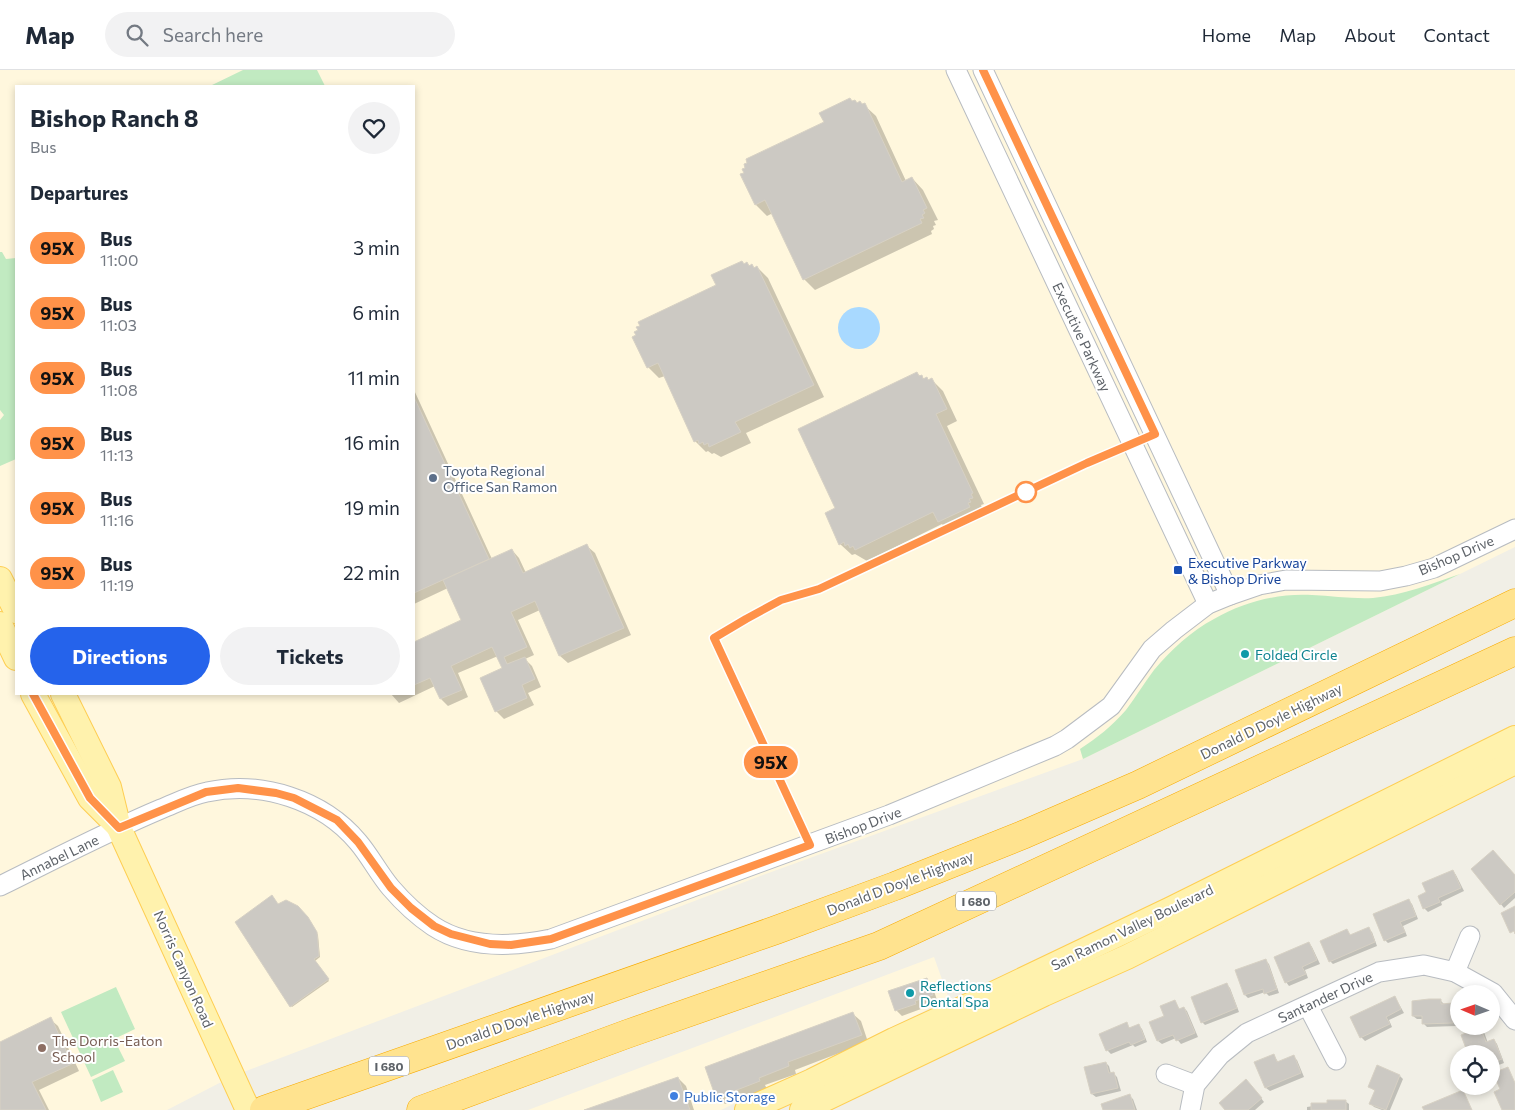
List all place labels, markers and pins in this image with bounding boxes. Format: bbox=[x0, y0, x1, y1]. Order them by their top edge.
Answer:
place label: Toyota Regional Office San Ramon bbox=[443, 462, 557, 495]
marker: Toyota Regional Office San Ramon bbox=[427, 472, 439, 484]
unlabelled marker bbox=[1015, 481, 1037, 503]
place label: Executive Parkway & Bishop Drive bbox=[1188, 554, 1307, 587]
marker: Executive Parkway & Bishop Drive bbox=[1172, 564, 1184, 576]
place label: Folded Circle bbox=[1255, 646, 1337, 663]
marker: Folded Circle bbox=[1239, 648, 1251, 660]
place label: Reflections Dental Spa bbox=[920, 977, 992, 1010]
marker: Reflections Dental Spa bbox=[904, 987, 916, 999]
place label: The Dorris-Eaton School bbox=[52, 1032, 162, 1065]
marker: The Dorris-Eaton School bbox=[36, 1042, 48, 1054]
place label: Public Storage bbox=[684, 1088, 775, 1105]
marker: Public Storage bbox=[668, 1090, 680, 1102]

